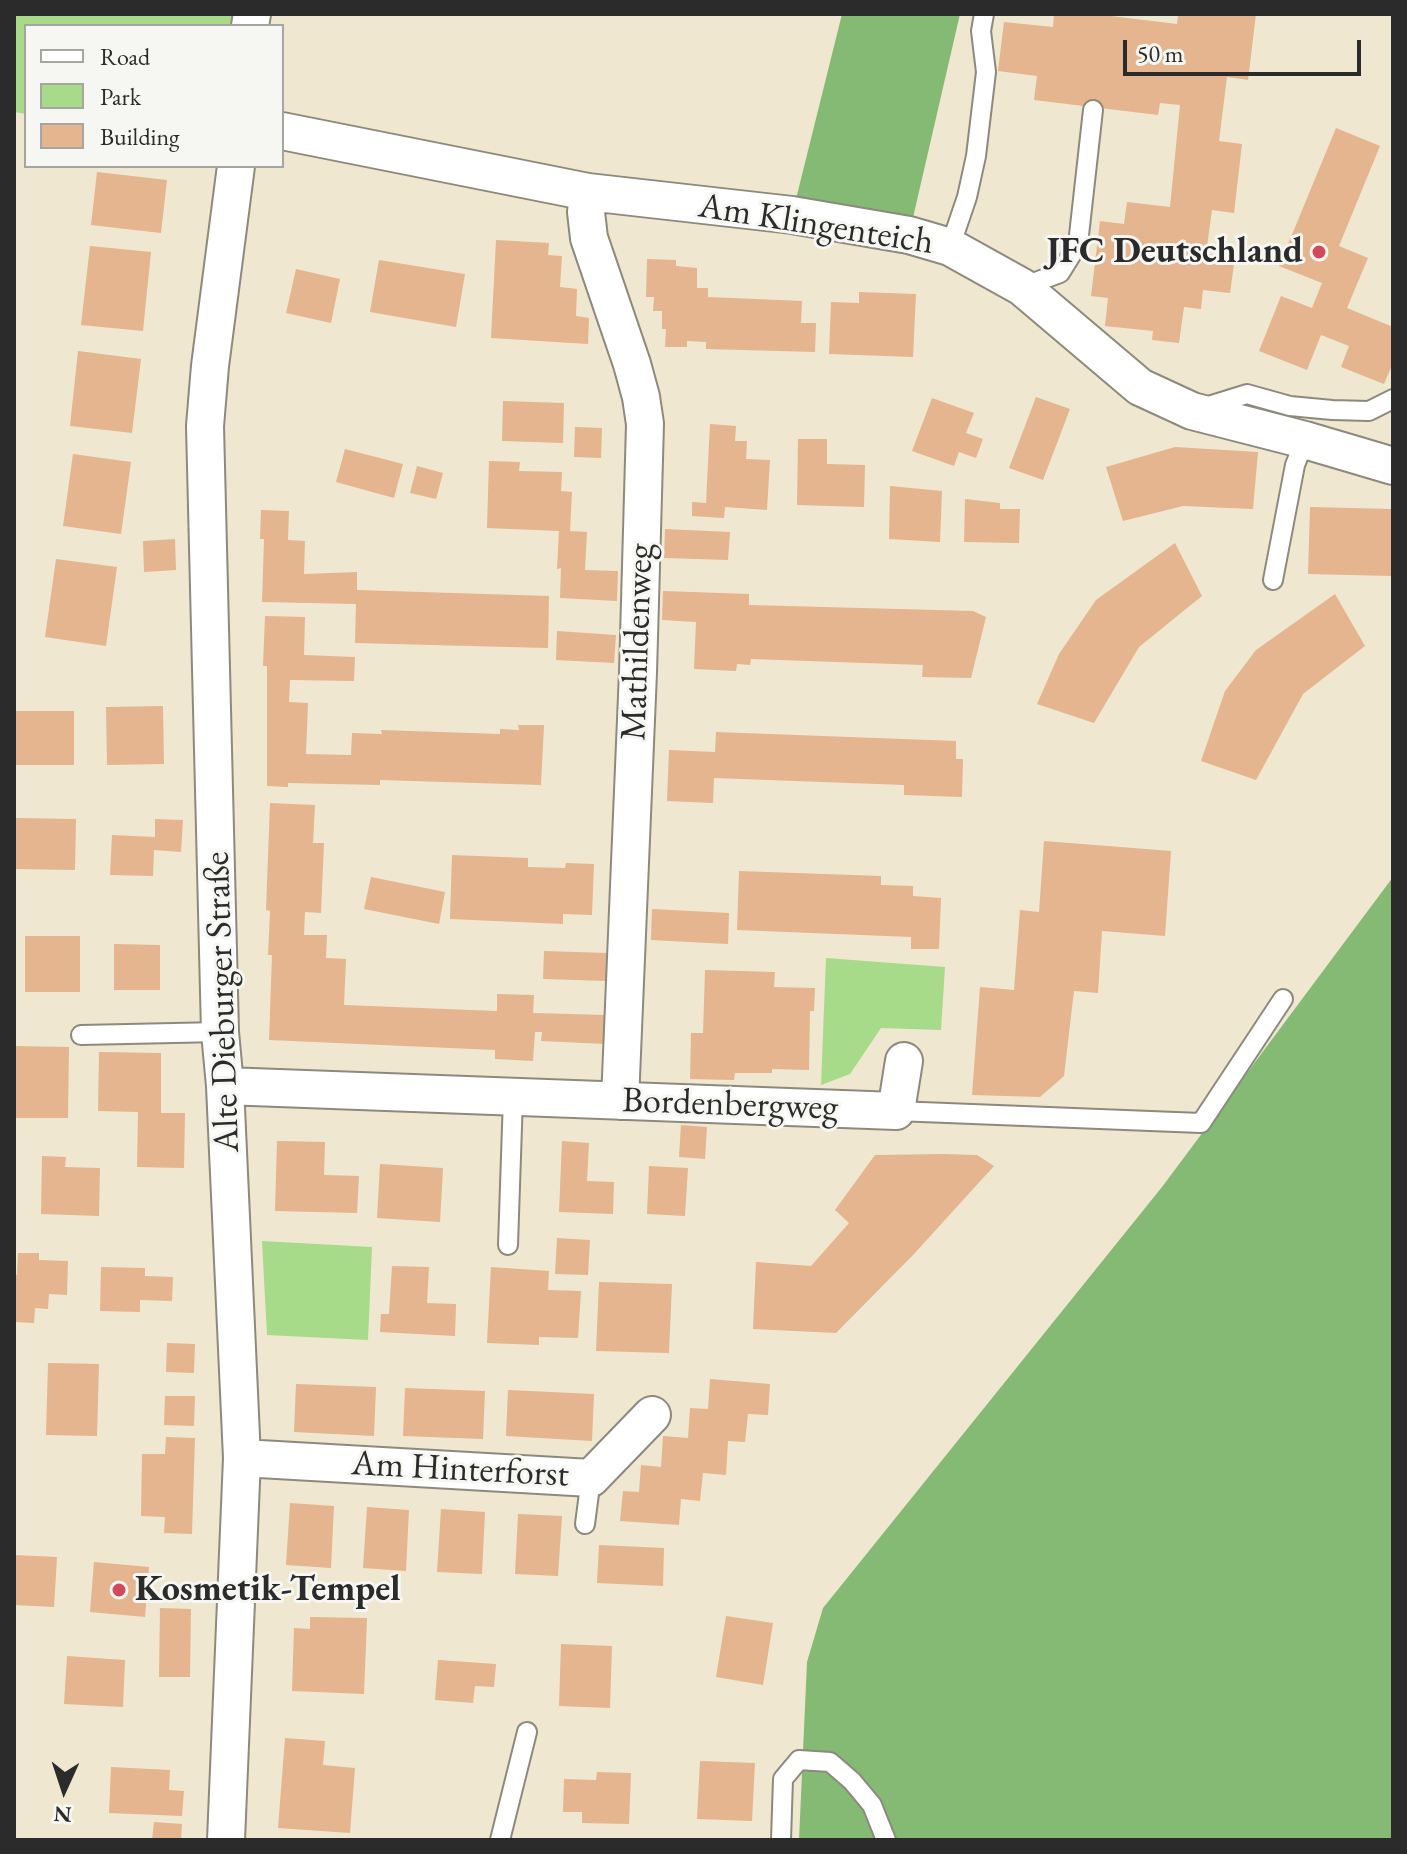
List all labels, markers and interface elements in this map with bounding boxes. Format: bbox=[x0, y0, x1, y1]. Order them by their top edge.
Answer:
legend bbox=[24, 24, 284, 168]
scale bar bbox=[1127, 24, 1365, 74]
text: 50 m bbox=[1137, 38, 1184, 69]
text: Road bbox=[100, 41, 150, 72]
text: Park bbox=[100, 81, 141, 112]
text: Building bbox=[100, 121, 180, 152]
street label: Am Klingenteich bbox=[695, 185, 937, 265]
place label: JFC Deutschland bbox=[1046, 230, 1303, 274]
marker: JFC Deutschland bbox=[1310, 243, 1328, 261]
street label: Mathildenweg bbox=[613, 543, 663, 741]
street label: Alte Dieburger Straße bbox=[196, 851, 250, 1153]
street label: Bordenbergweg bbox=[621, 1080, 839, 1130]
street label: Am Hinterforst bbox=[350, 1443, 570, 1497]
place label: Kosmetik-Tempel bbox=[135, 1568, 400, 1612]
marker: Kosmetik-Tempel bbox=[110, 1581, 128, 1599]
north arrow bbox=[24, 1750, 104, 1830]
text: N bbox=[53, 1800, 72, 1829]

